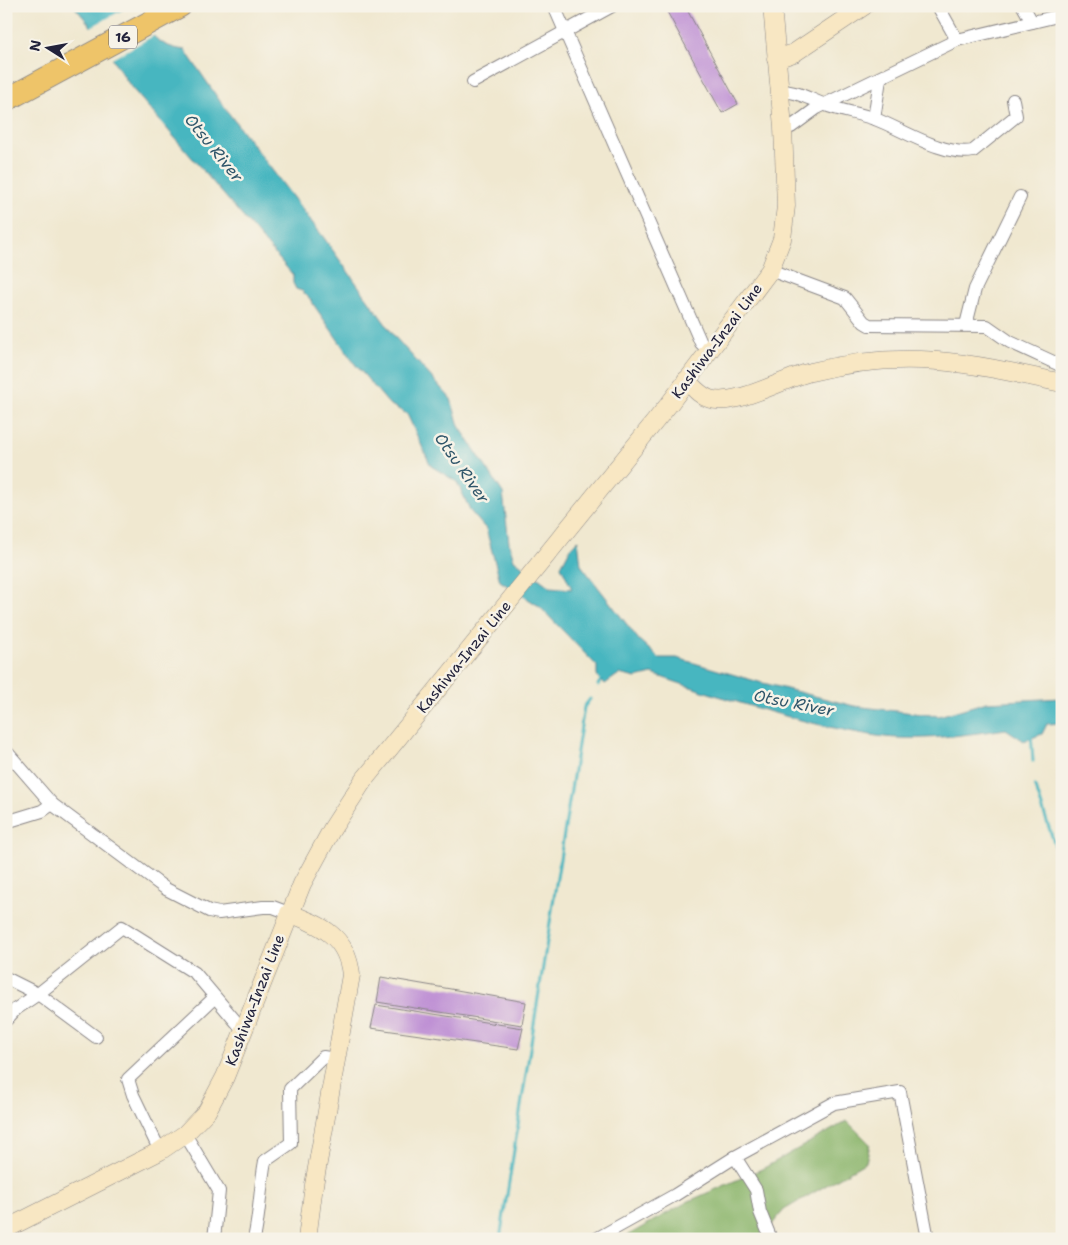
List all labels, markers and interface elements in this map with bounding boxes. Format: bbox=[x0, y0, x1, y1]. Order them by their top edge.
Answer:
north arrow bbox=[22, 22, 72, 72]
road number: 16 bbox=[109, 26, 137, 48]
text: N bbox=[25, 38, 45, 53]
water label: Otsu River bbox=[180, 110, 248, 187]
street label: Kashiwa-Inzai Line bbox=[667, 279, 767, 403]
water label: Otsu River bbox=[430, 429, 494, 508]
street label: Kashiwa-Inzai Line bbox=[412, 597, 516, 717]
water label: Otsu River bbox=[752, 685, 836, 721]
street label: Kashiwa-Inzai Line bbox=[221, 931, 289, 1069]

